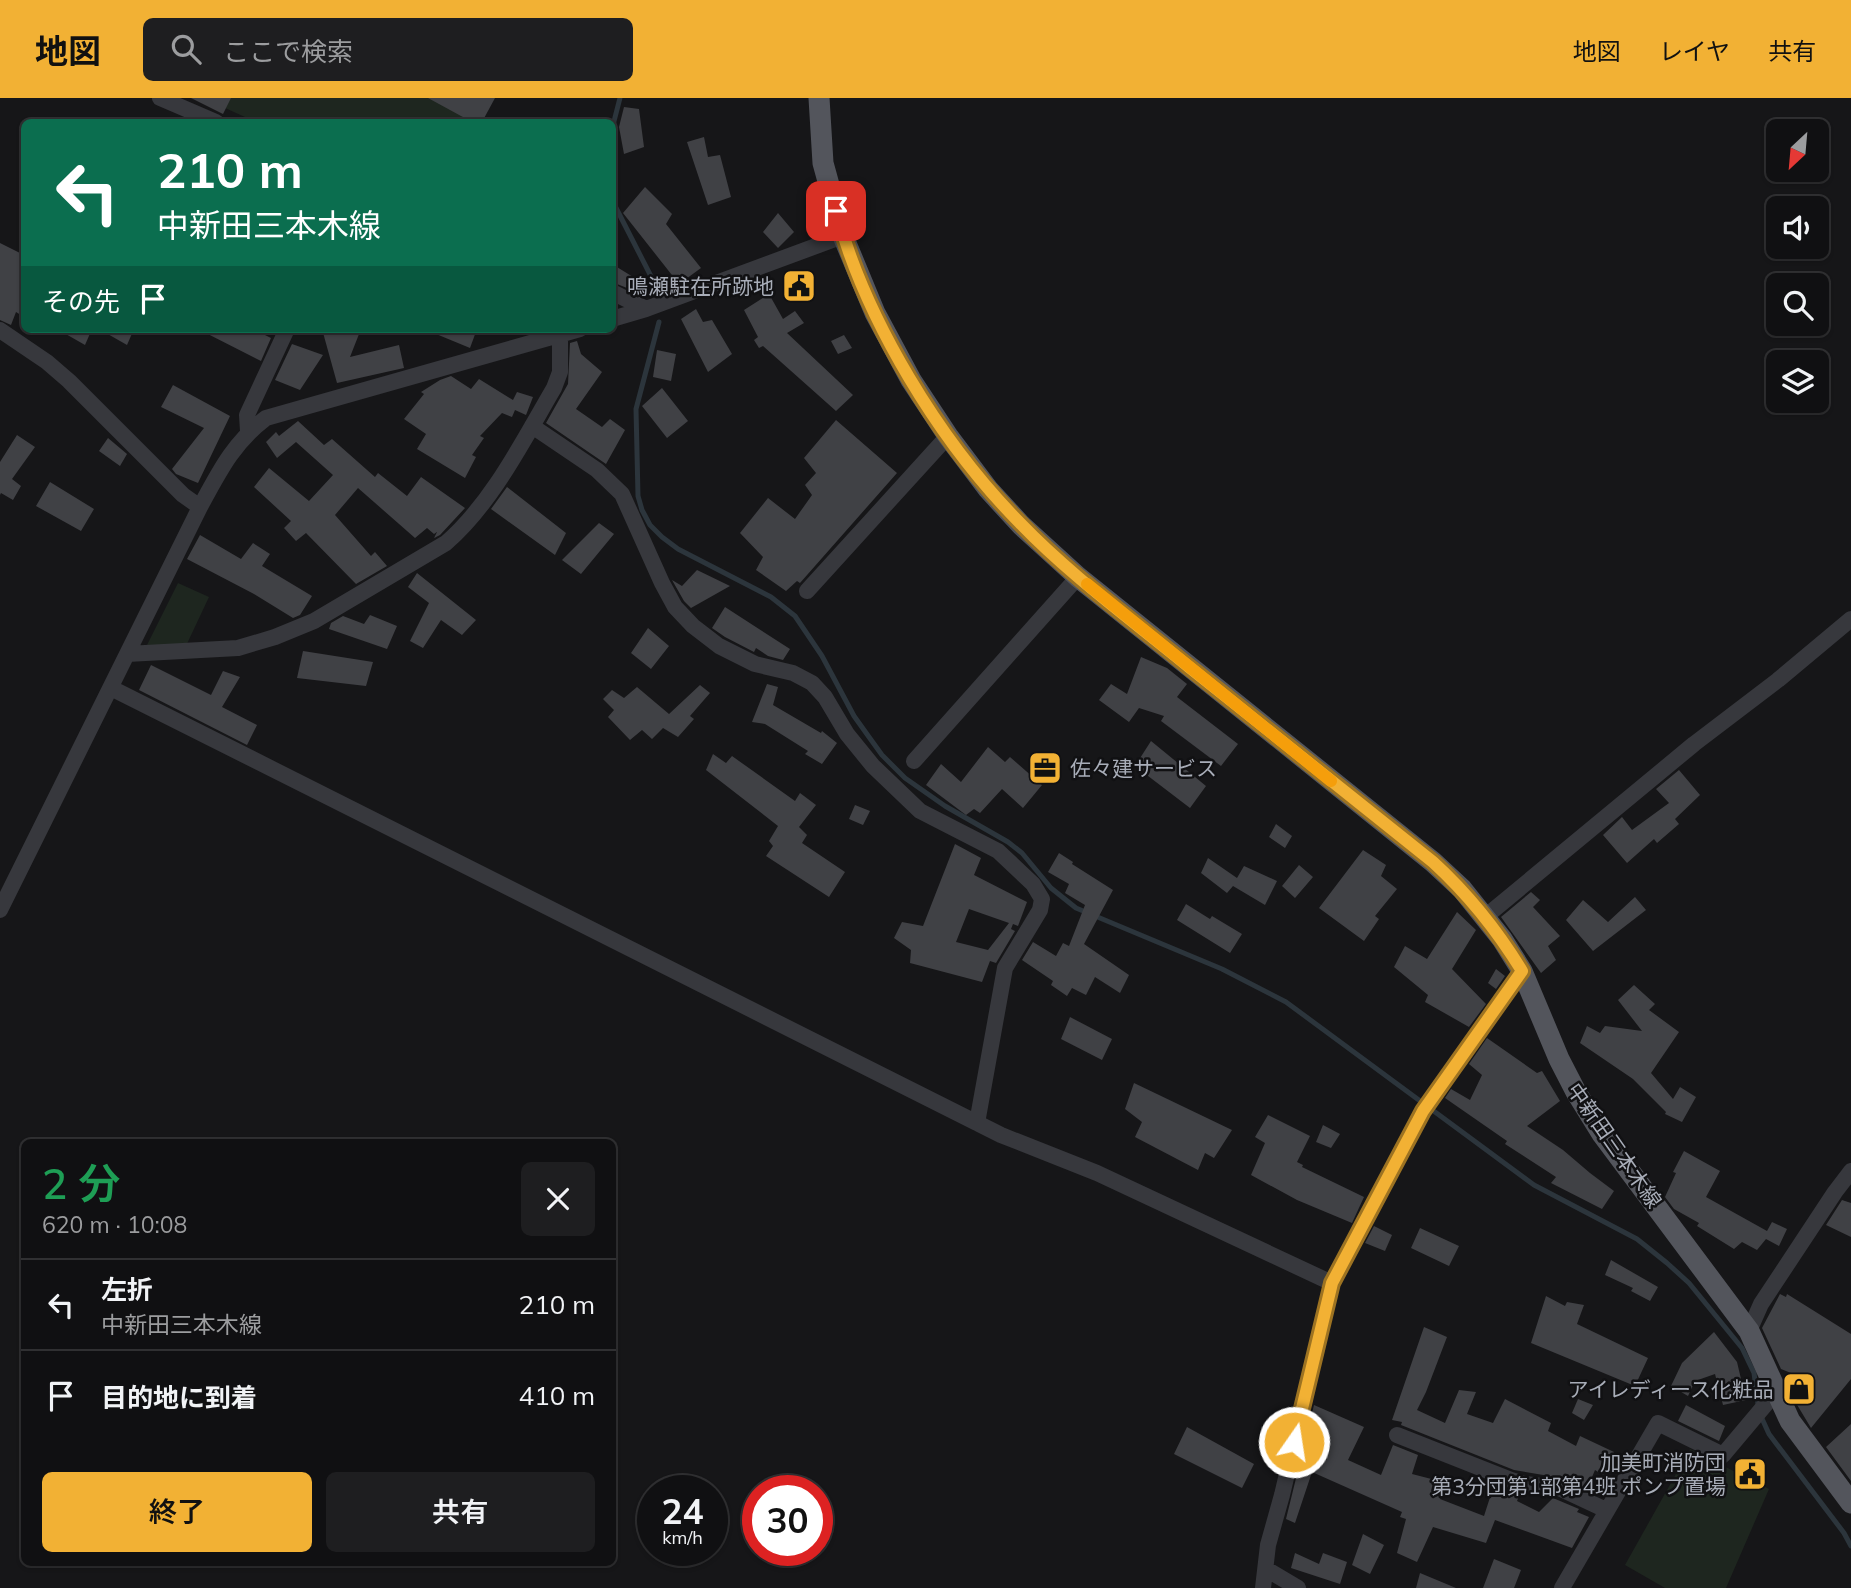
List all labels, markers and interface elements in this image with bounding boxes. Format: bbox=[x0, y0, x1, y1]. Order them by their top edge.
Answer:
search box bbox=[143, 18, 633, 81]
text: 地図 bbox=[35, 30, 101, 71]
icon: search bbox=[167, 30, 205, 68]
text: ここで検索 bbox=[223, 35, 353, 68]
text: 地図 bbox=[1573, 36, 1621, 66]
text: レイヤ bbox=[1659, 36, 1730, 66]
text: 共有 bbox=[1768, 36, 1816, 66]
north arrow bbox=[1766, 119, 1829, 182]
map controls bbox=[1766, 119, 1829, 413]
text: 210 m bbox=[157, 139, 303, 200]
icon: left bbox=[42, 147, 133, 238]
pin bbox=[806, 181, 866, 241]
icon: arrive bbox=[817, 192, 855, 230]
button: sound bbox=[1766, 196, 1829, 259]
text: 中新田三本木線 bbox=[157, 205, 381, 245]
public building icon: 鳴瀬駐在所跡地 bbox=[780, 267, 818, 305]
place label: 鳴瀬駐在所跡地 bbox=[627, 273, 774, 299]
button: search bbox=[1766, 273, 1829, 336]
icon: arrive bbox=[134, 280, 172, 318]
text: その先 bbox=[42, 285, 120, 318]
button: layers bbox=[1766, 350, 1829, 413]
office icon: 佐々建サービス bbox=[1026, 749, 1064, 787]
place label: 佐々建サービス bbox=[1070, 755, 1217, 781]
street label: 中新田三本木線 bbox=[1562, 1077, 1668, 1213]
text: 2 分 bbox=[42, 1157, 120, 1210]
button: close bbox=[521, 1162, 595, 1236]
text: 620 m · 10:08 bbox=[42, 1210, 187, 1239]
text: 左折 bbox=[101, 1273, 153, 1306]
icon: left bbox=[42, 1286, 80, 1324]
text: 210 m bbox=[519, 1288, 595, 1321]
text: 中新田三本木線 bbox=[101, 1310, 262, 1339]
shop icon: アイレディース化粧品 bbox=[1780, 1370, 1818, 1408]
place label: アイレディース化粧品 bbox=[1568, 1376, 1774, 1402]
icon: arrive bbox=[42, 1377, 80, 1415]
text: 410 m bbox=[519, 1379, 595, 1412]
text: 目的地に到着 bbox=[101, 1381, 257, 1414]
position arrow bbox=[1257, 1405, 1331, 1479]
place label: 加美町消防団 第3分団第1部第4班 ポンプ置場 bbox=[1431, 1449, 1726, 1499]
public building icon: 加美町消防団 第3分団第1部第4班 ポンプ置場 bbox=[1731, 1455, 1769, 1493]
button: 終了 bbox=[42, 1472, 312, 1552]
button: 共有 bbox=[326, 1472, 595, 1552]
speed limit sign: 30 bbox=[742, 1475, 833, 1566]
text: 24 bbox=[661, 1489, 704, 1533]
text: km/h bbox=[662, 1526, 703, 1549]

